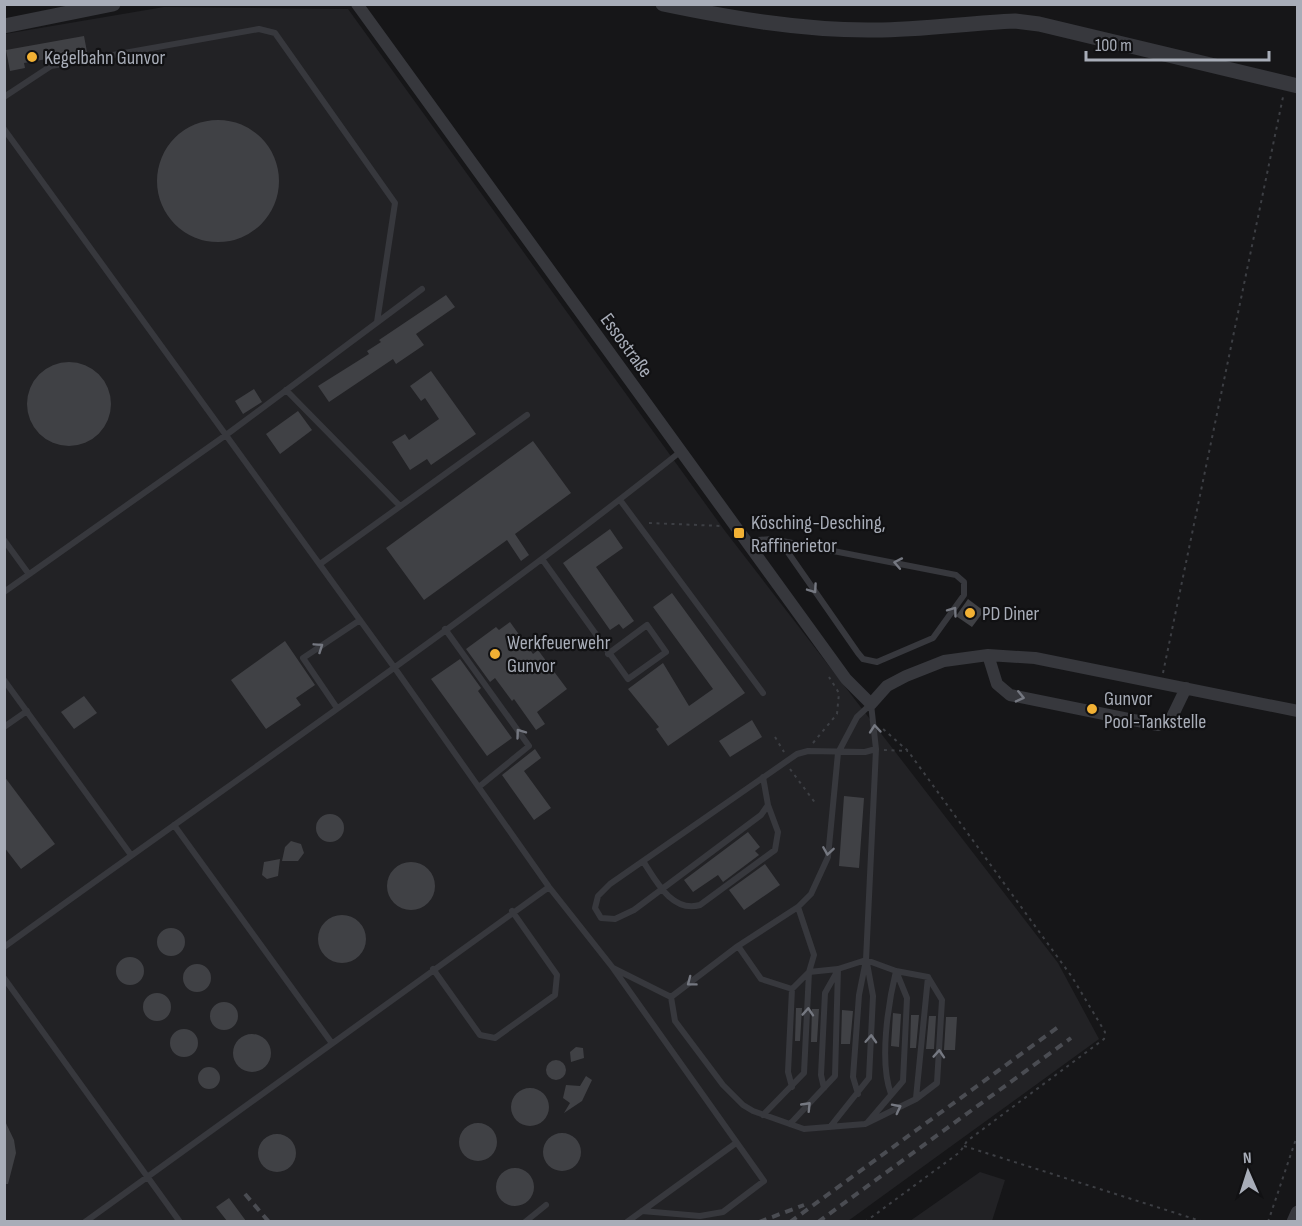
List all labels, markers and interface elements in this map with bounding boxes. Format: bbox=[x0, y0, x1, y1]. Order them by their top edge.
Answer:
scale bar bbox=[1086, 24, 1269, 62]
text: 100 m bbox=[1095, 35, 1132, 56]
place label: Kegelbahn Gunvor bbox=[44, 46, 165, 70]
marker: Kegelbahn Gunvor bbox=[25, 50, 39, 64]
street label: Essostraße bbox=[595, 309, 658, 382]
place label: Kösching-Desching, Raffinerietor bbox=[751, 511, 886, 558]
marker: Kösching-Desching, Raffinerietor bbox=[732, 526, 746, 540]
one-way arrow bbox=[894, 557, 904, 570]
one-way arrow bbox=[806, 582, 817, 593]
place label: PD Diner bbox=[982, 602, 1040, 626]
one-way arrow bbox=[946, 606, 957, 617]
marker: PD Diner bbox=[963, 606, 977, 620]
place label: Werkfeuerwehr Gunvor bbox=[507, 631, 611, 678]
one-way arrow bbox=[313, 643, 324, 654]
marker: Werkfeuerwehr Gunvor bbox=[488, 647, 502, 661]
place label: Gunvor Pool-Tankstelle bbox=[1104, 687, 1206, 734]
one-way arrow bbox=[1015, 690, 1025, 703]
marker: Gunvor Pool-Tankstelle bbox=[1085, 702, 1099, 716]
one-way arrow bbox=[868, 724, 881, 733]
one-way arrow bbox=[516, 729, 527, 740]
one-way arrow bbox=[822, 846, 835, 856]
one-way arrow bbox=[687, 974, 698, 985]
one-way arrow bbox=[801, 1008, 814, 1017]
one-way arrow bbox=[865, 1034, 878, 1043]
one-way arrow bbox=[932, 1050, 945, 1059]
one-way arrow bbox=[800, 1102, 811, 1113]
one-way arrow bbox=[891, 1104, 902, 1115]
north arrow bbox=[1218, 1142, 1278, 1202]
text: N bbox=[1243, 1149, 1252, 1168]

